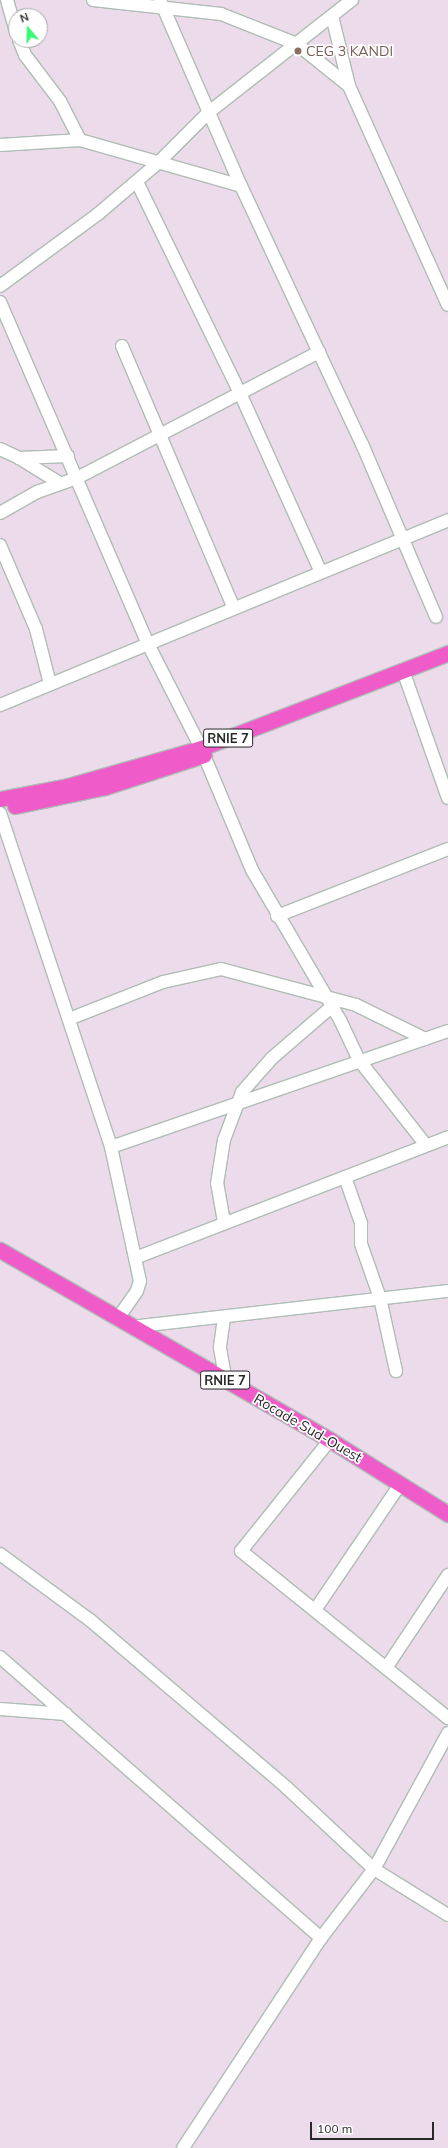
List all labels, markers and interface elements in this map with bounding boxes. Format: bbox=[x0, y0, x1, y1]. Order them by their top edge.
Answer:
north arrow bbox=[8, 8, 48, 48]
text: N bbox=[18, 10, 31, 26]
place label: CEG 3 KANDI bbox=[306, 43, 393, 59]
marker: CEG 3 KANDI bbox=[293, 46, 303, 56]
road number: RNIE 7 bbox=[203, 727, 253, 749]
road number: RNIE 7 bbox=[200, 1369, 250, 1391]
street label: Rocade Sud-Ouest bbox=[251, 1390, 365, 1466]
scale bar bbox=[312, 2114, 436, 2140]
text: 100 m bbox=[317, 2121, 352, 2136]

